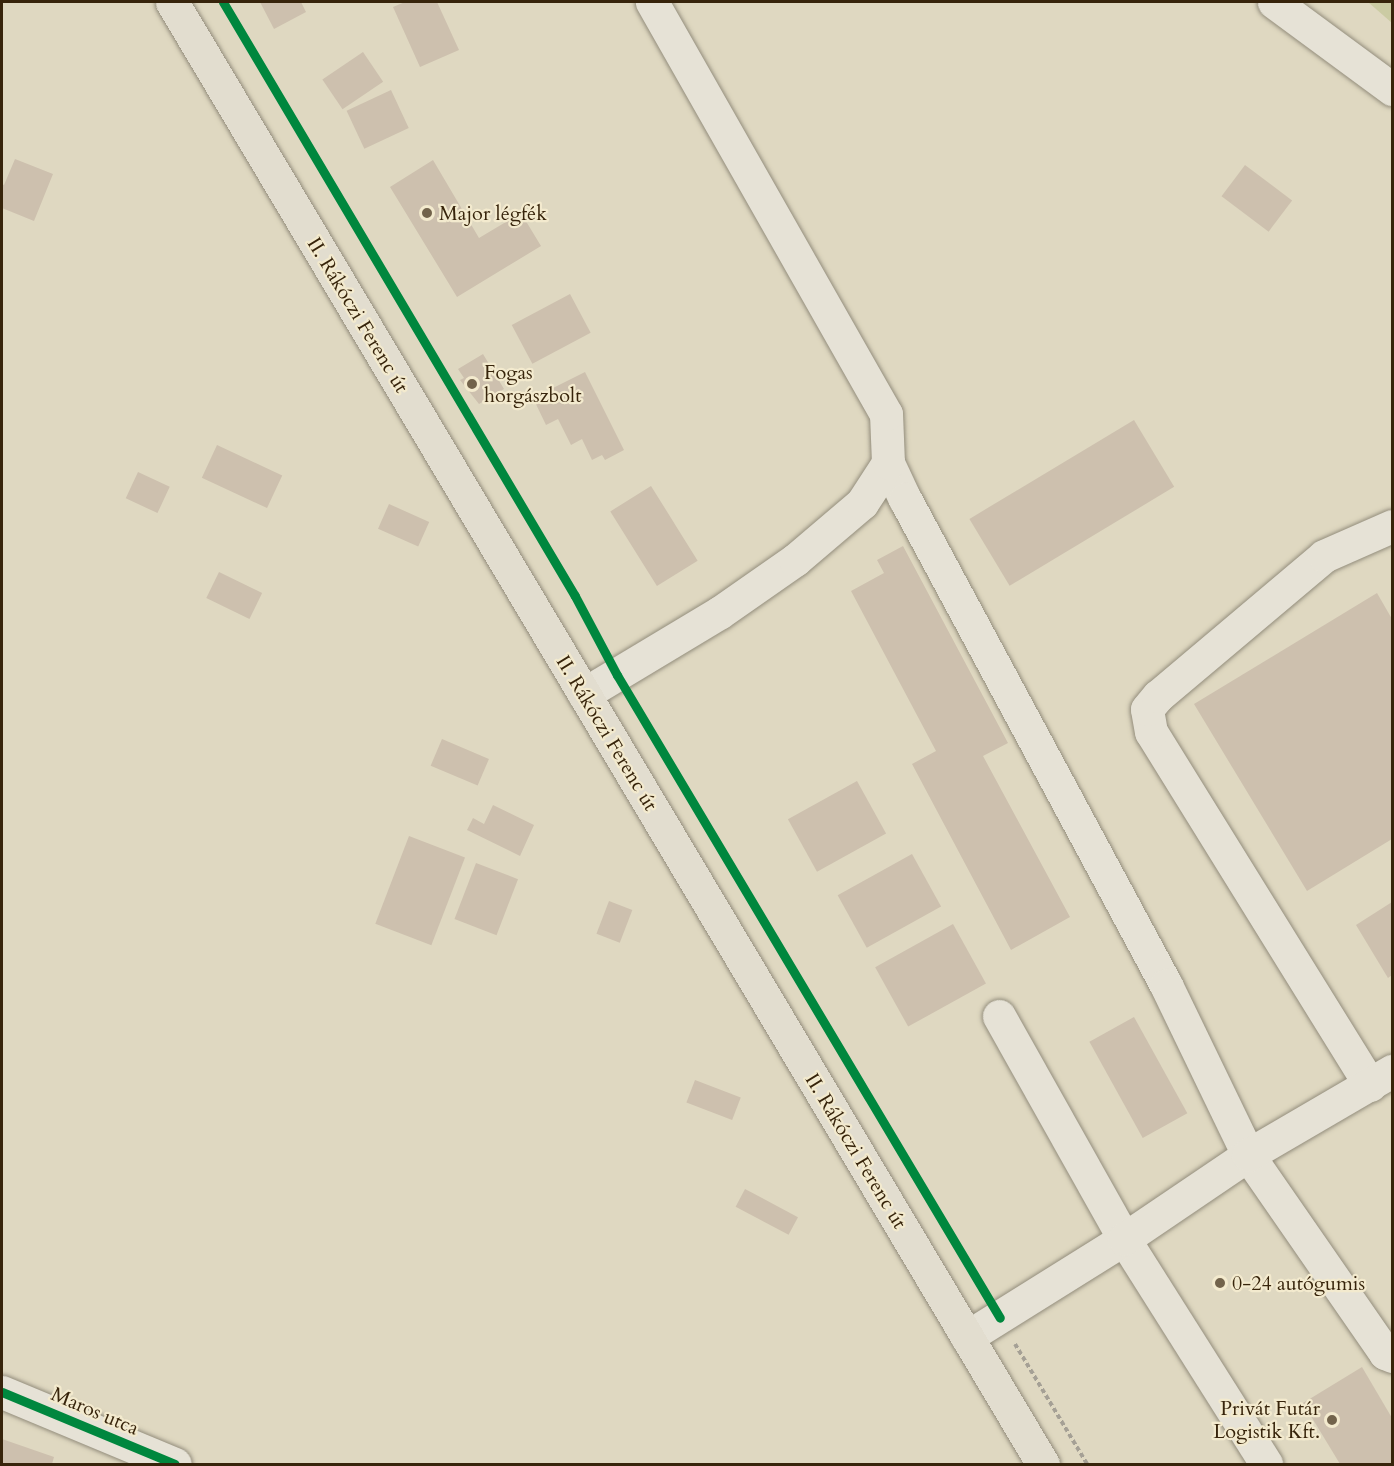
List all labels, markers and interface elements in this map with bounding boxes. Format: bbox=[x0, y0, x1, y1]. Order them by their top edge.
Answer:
place label: Major légfék bbox=[439, 201, 547, 225]
marker: Major légfék bbox=[420, 206, 434, 220]
street label: II. Rákóczi Ferenc út bbox=[302, 233, 414, 397]
place label: Fogas horgászbolt bbox=[484, 360, 582, 407]
marker: Fogas horgászbolt bbox=[465, 377, 479, 391]
street label: II. Rákóczi Ferenc út bbox=[551, 651, 663, 815]
street label: II. Rákóczi Ferenc út bbox=[800, 1069, 912, 1233]
place label: 0-24 autógumis bbox=[1232, 1271, 1365, 1295]
marker: 0-24 autógumis bbox=[1213, 1276, 1227, 1290]
street label: Maros utca bbox=[48, 1382, 142, 1440]
place label: Privát Futár Logistik Kft. bbox=[1213, 1396, 1320, 1443]
marker: Privát Futár Logistik Kft. bbox=[1325, 1413, 1339, 1427]

